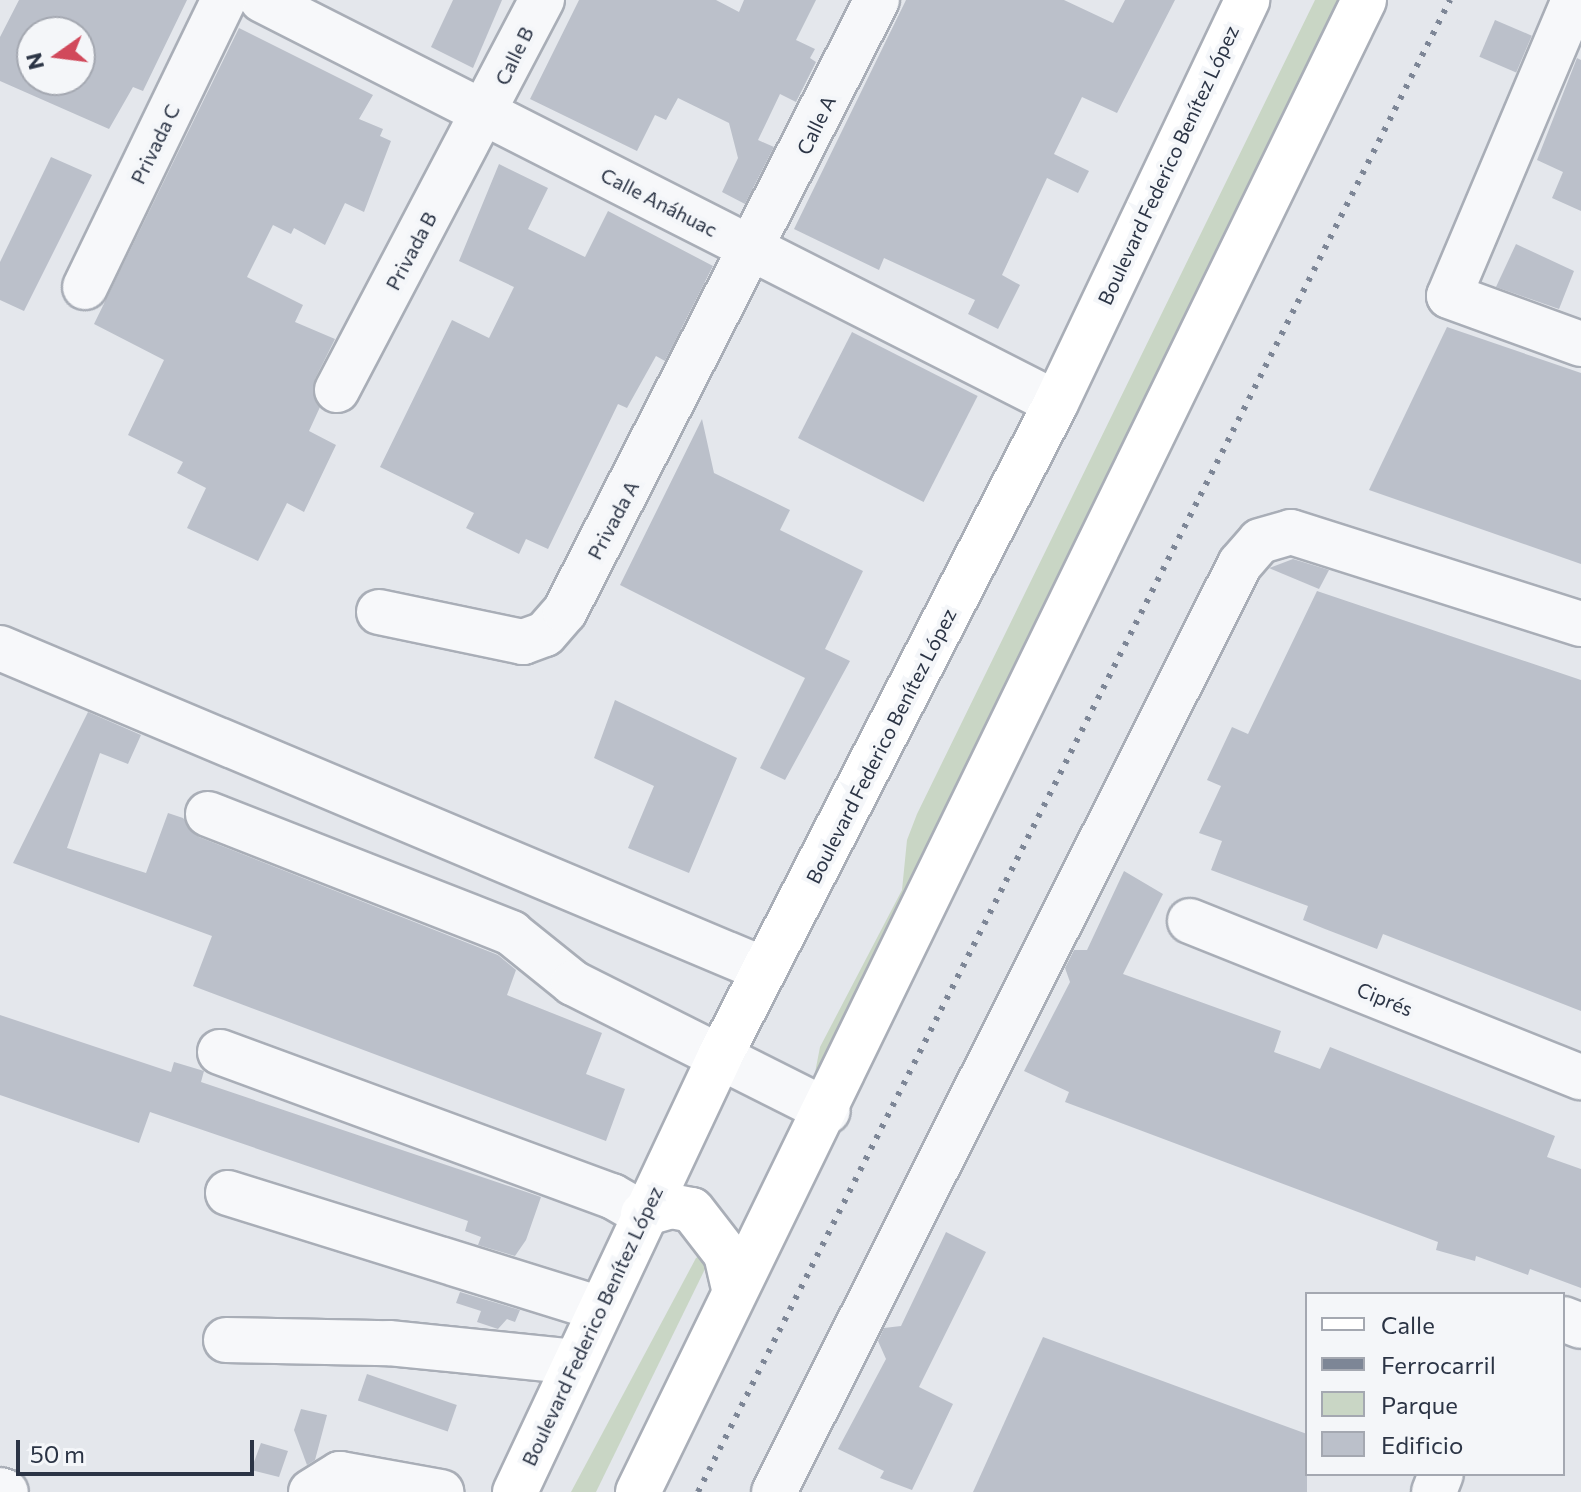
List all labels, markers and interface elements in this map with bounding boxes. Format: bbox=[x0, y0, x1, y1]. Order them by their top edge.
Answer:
north arrow bbox=[16, 16, 96, 96]
street label: Boulevard Federico Benítez López bbox=[1093, 21, 1243, 309]
street label: Calle B bbox=[490, 23, 538, 89]
text: N bbox=[19, 50, 49, 73]
street label: Calle A bbox=[792, 92, 840, 158]
street label: Privada C bbox=[125, 100, 185, 188]
street label: Calle Anáhuac bbox=[597, 162, 721, 242]
street label: Privada B bbox=[380, 208, 442, 294]
street label: Privada A bbox=[582, 476, 644, 564]
street label: Boulevard Federico Benítez López bbox=[801, 604, 961, 888]
street label: Ciprés bbox=[1354, 977, 1416, 1021]
street label: Boulevard Federico Benítez López bbox=[517, 1182, 667, 1470]
legend bbox=[1305, 1292, 1565, 1476]
text: Calle bbox=[1381, 1310, 1435, 1339]
text: Ferrocarril bbox=[1381, 1350, 1496, 1379]
text: Parque bbox=[1381, 1390, 1458, 1419]
scale bar bbox=[20, 1424, 258, 1474]
text: Edificio bbox=[1381, 1430, 1463, 1459]
text: 50 m bbox=[30, 1439, 85, 1468]

